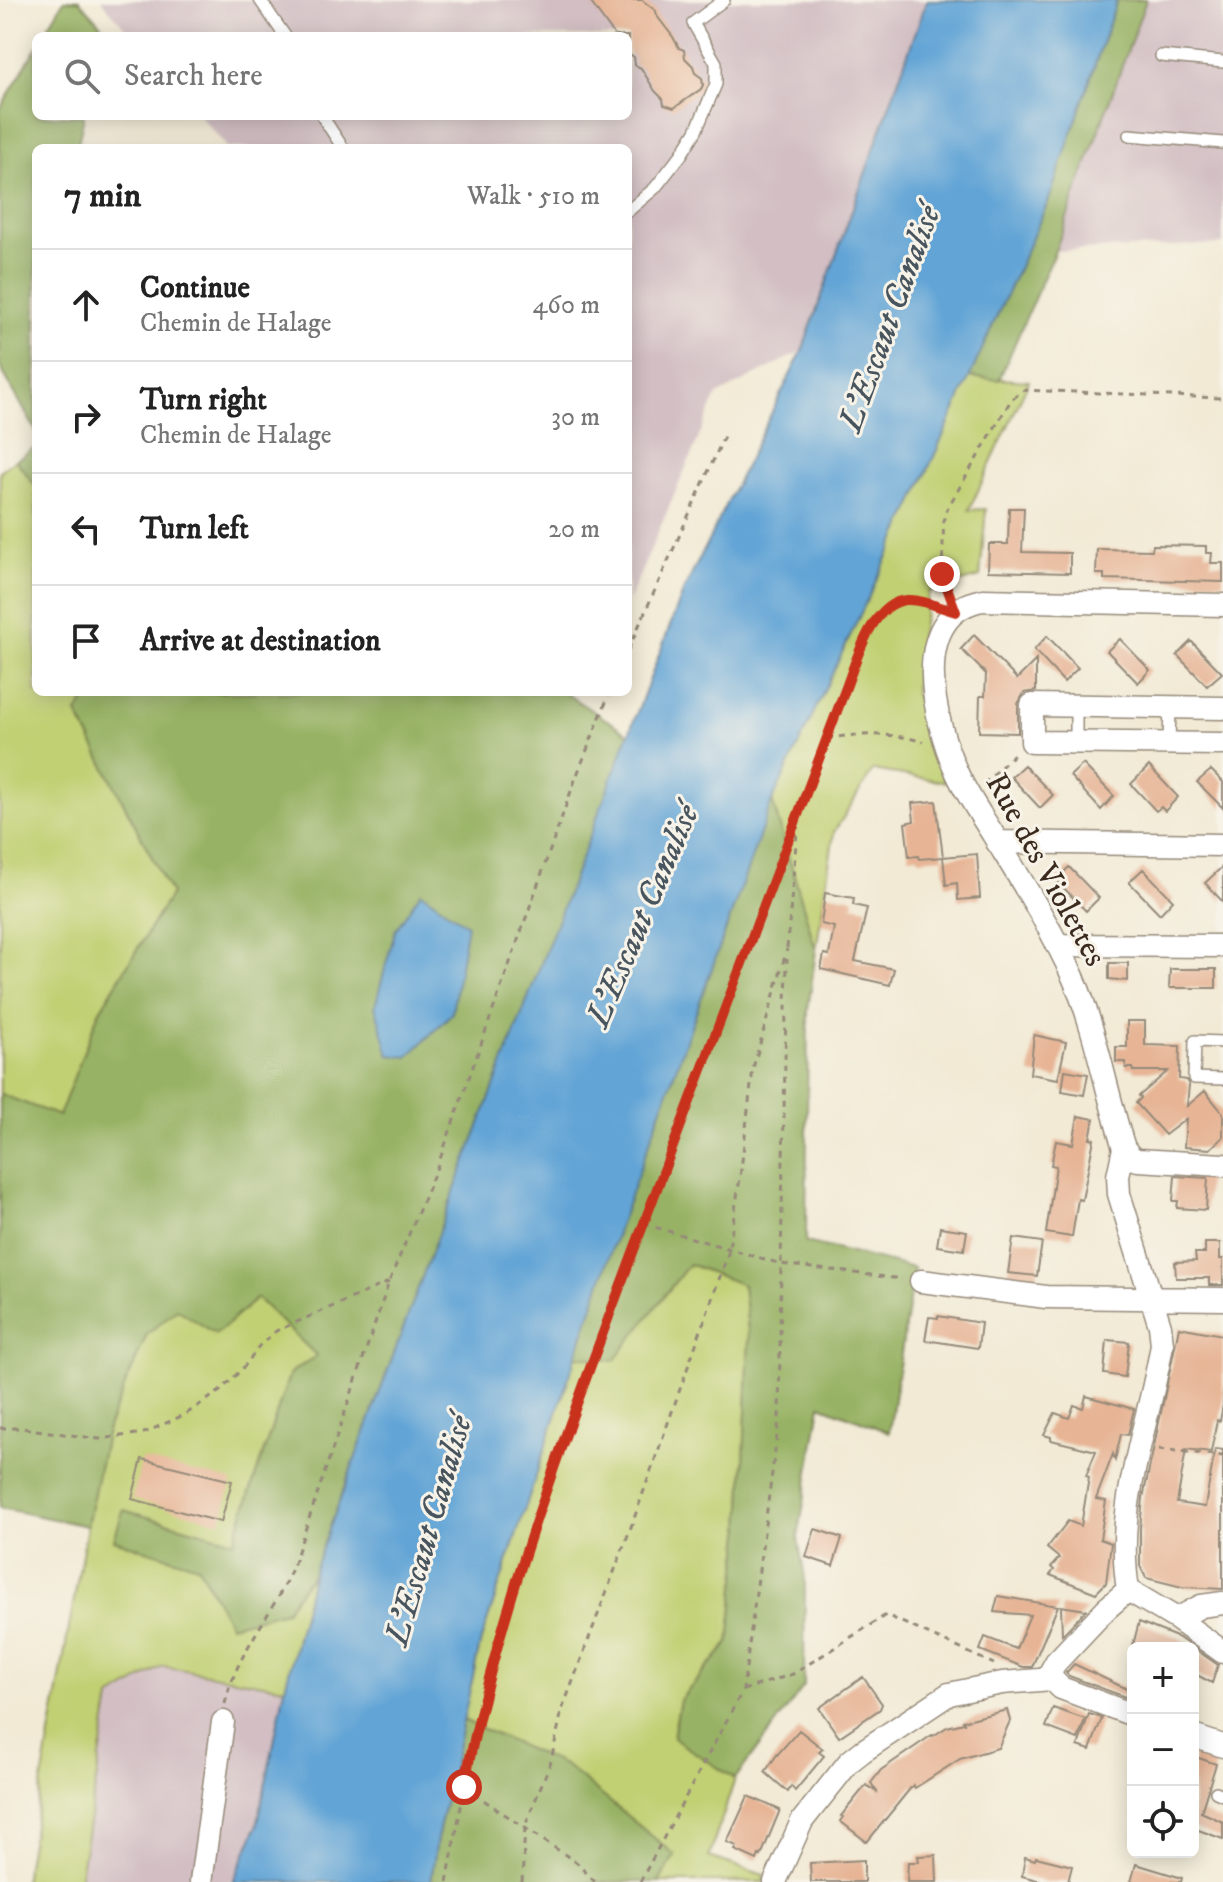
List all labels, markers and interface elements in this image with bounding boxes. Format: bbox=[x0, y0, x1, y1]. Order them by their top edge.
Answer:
search box bbox=[32, 32, 632, 120]
icon: search bbox=[60, 54, 104, 98]
text: Search here bbox=[124, 58, 263, 95]
text: 7 min bbox=[64, 175, 141, 217]
text: Walk · 510 m bbox=[467, 180, 600, 213]
water label: L'Escaut Canalisé bbox=[829, 195, 952, 439]
text: Continue bbox=[140, 270, 250, 307]
icon: ahead bbox=[64, 283, 108, 327]
text: 460 m bbox=[532, 289, 600, 322]
text: Chemin de Halage bbox=[140, 307, 331, 340]
text: Turn right bbox=[140, 382, 267, 419]
icon: right bbox=[64, 395, 108, 439]
text: 30 m bbox=[551, 401, 600, 434]
text: Chemin de Halage bbox=[140, 419, 331, 452]
icon: left bbox=[64, 507, 108, 551]
text: Turn left bbox=[140, 511, 249, 548]
text: 20 m bbox=[548, 513, 600, 546]
route end bbox=[924, 556, 960, 592]
icon: arrive bbox=[64, 619, 108, 663]
text: Arrive at destination bbox=[140, 623, 381, 660]
street label: Rue des Violettes bbox=[976, 766, 1115, 973]
water label: L'Escaut Canalisé bbox=[576, 793, 711, 1035]
water label: L'Escaut Canalisé bbox=[375, 1406, 483, 1652]
map controls bbox=[1127, 1642, 1199, 1858]
button: + bbox=[1127, 1642, 1199, 1714]
button: − bbox=[1127, 1714, 1199, 1786]
route start bbox=[446, 1769, 482, 1805]
button: locate bbox=[1127, 1786, 1199, 1858]

